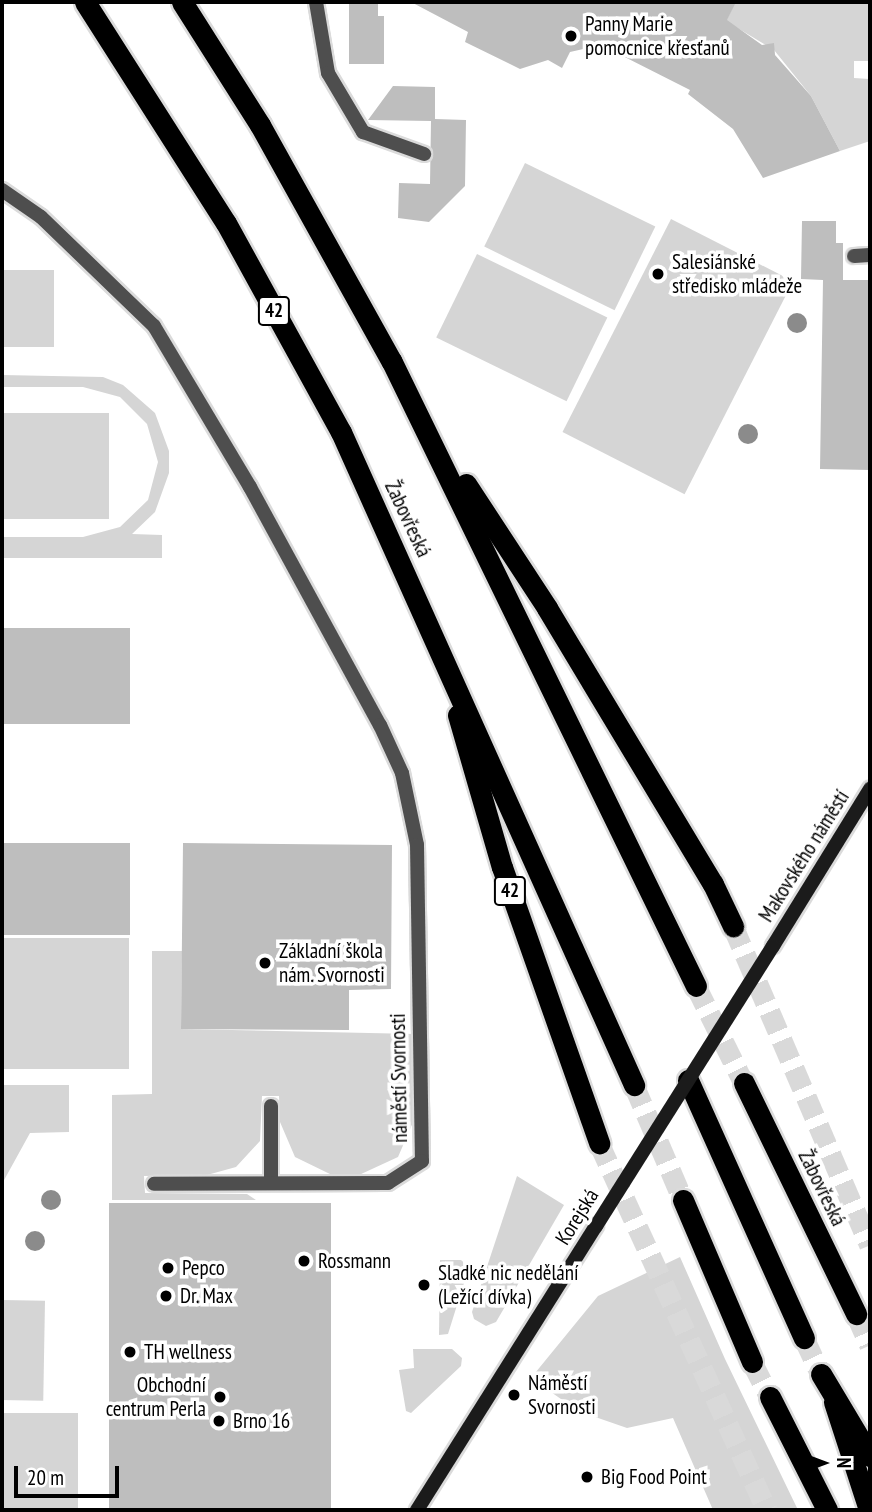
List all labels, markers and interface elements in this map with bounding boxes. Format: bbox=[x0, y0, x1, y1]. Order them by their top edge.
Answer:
place label: Panny Marie pomocnice křesťanů bbox=[585, 11, 730, 61]
marker: Panny Marie pomocnice křesťanů bbox=[563, 28, 579, 44]
place label: Salesiánské středisko mládeže bbox=[672, 249, 802, 299]
marker: Salesiánské středisko mládeže bbox=[650, 266, 666, 282]
road number: 42 bbox=[256, 296, 292, 326]
street label: Žabovřeská bbox=[379, 477, 437, 561]
street label: Makovského náměstí bbox=[753, 785, 855, 927]
road number: 42 bbox=[492, 876, 528, 906]
place label: Základní škola nám. Svornosti bbox=[279, 938, 386, 988]
marker: Základní škola nám. Svornosti bbox=[257, 955, 273, 971]
street label: náměstí Svornosti bbox=[385, 1013, 413, 1143]
street label: Žabovřeská bbox=[793, 1146, 851, 1230]
street label: Korejská bbox=[550, 1184, 604, 1250]
place label: Rossmann bbox=[318, 1248, 391, 1274]
marker: Rossmann bbox=[296, 1253, 312, 1269]
place label: Pepco bbox=[182, 1255, 225, 1281]
marker: Pepco bbox=[160, 1260, 176, 1276]
place label: Sladké nic nedělání (Ležící dívka) bbox=[438, 1260, 579, 1310]
marker: Sladké nic nedělání (Ležící dívka) bbox=[416, 1277, 432, 1293]
place label: Dr. Max bbox=[180, 1283, 234, 1309]
marker: Dr. Max bbox=[158, 1288, 174, 1304]
place label: TH wellness bbox=[144, 1339, 232, 1365]
marker: TH wellness bbox=[122, 1344, 138, 1360]
place label: Náměstí Svornosti bbox=[528, 1370, 596, 1420]
place label: Obchodní centrum Perla bbox=[106, 1372, 206, 1422]
marker: Náměstí Svornosti bbox=[506, 1387, 522, 1403]
marker: Obchodní centrum Perla bbox=[212, 1389, 228, 1405]
place label: Brno 16 bbox=[233, 1408, 290, 1434]
marker: Brno 16 bbox=[211, 1413, 227, 1429]
north arrow bbox=[788, 1428, 858, 1498]
scale bar bbox=[18, 1452, 122, 1496]
text: N bbox=[832, 1458, 856, 1468]
text: 20 m bbox=[27, 1464, 64, 1491]
place label: Big Food Point bbox=[601, 1464, 707, 1490]
marker: Big Food Point bbox=[579, 1469, 595, 1485]

